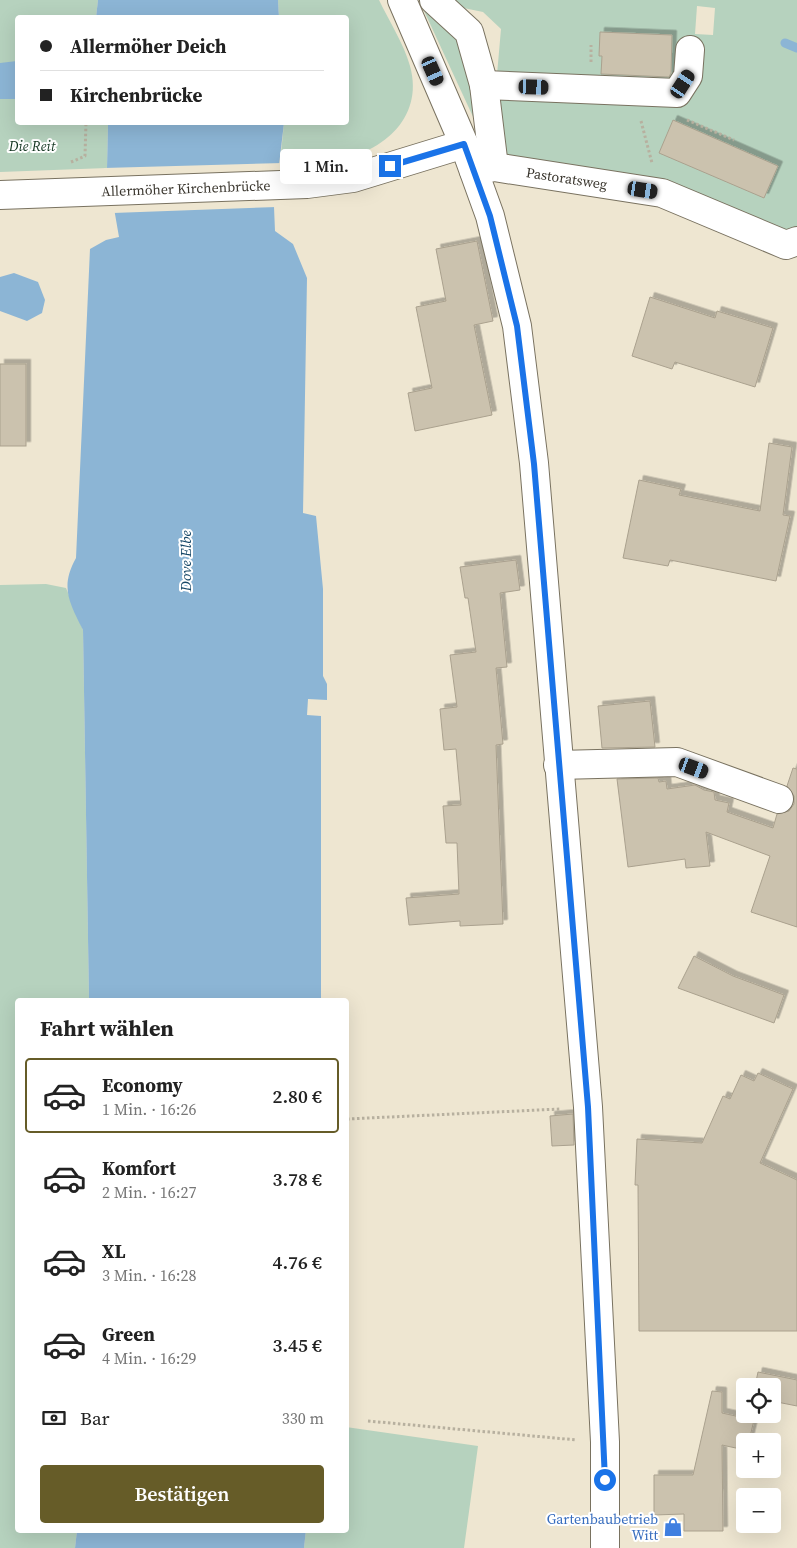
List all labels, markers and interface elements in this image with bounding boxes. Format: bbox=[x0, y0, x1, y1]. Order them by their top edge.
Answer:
text: Allermöher Deich bbox=[70, 33, 227, 59]
car bbox=[420, 54, 445, 88]
car bbox=[668, 67, 697, 101]
car bbox=[518, 79, 549, 95]
text: Kirchenbrücke bbox=[70, 82, 202, 108]
park label: Die Reit bbox=[8, 136, 57, 156]
callout: 1 Min. bbox=[280, 148, 372, 184]
text: 1 Min. bbox=[303, 155, 349, 177]
route end bbox=[379, 155, 401, 177]
street label: Pastoratsweg bbox=[525, 162, 609, 194]
street label: Allermöher Kirchenbrücke bbox=[101, 175, 271, 201]
car bbox=[627, 180, 658, 200]
water label: Dove Elbe bbox=[175, 530, 196, 593]
car bbox=[677, 756, 710, 780]
text: Fahrt wählen bbox=[40, 1013, 174, 1043]
text: Economy bbox=[102, 1072, 183, 1098]
icon: car bbox=[42, 1073, 87, 1118]
text: 2.80 € bbox=[273, 1083, 322, 1109]
text: 1 Min. · 16:26 bbox=[102, 1098, 196, 1120]
text: Komfort bbox=[102, 1155, 176, 1181]
icon: car bbox=[42, 1156, 87, 1201]
text: 3.78 € bbox=[273, 1166, 322, 1192]
text: 2 Min. · 16:27 bbox=[102, 1181, 196, 1203]
text: XL bbox=[102, 1238, 125, 1264]
icon: car bbox=[42, 1239, 87, 1284]
text: 4.76 € bbox=[273, 1249, 322, 1275]
text: 3 Min. · 16:28 bbox=[102, 1264, 196, 1286]
text: Green bbox=[102, 1321, 155, 1347]
icon: car bbox=[42, 1322, 87, 1367]
text: 3.45 € bbox=[273, 1332, 322, 1358]
text: 4 Min. · 16:29 bbox=[102, 1347, 196, 1369]
map controls bbox=[736, 1378, 781, 1533]
button: locate bbox=[736, 1378, 781, 1423]
icon: cash bbox=[40, 1404, 68, 1432]
text: Bar bbox=[80, 1405, 110, 1431]
text: 330 m bbox=[282, 1407, 324, 1429]
button: + bbox=[736, 1433, 781, 1478]
button: Bestätigen bbox=[40, 1465, 324, 1523]
route start bbox=[594, 1469, 616, 1491]
button: − bbox=[736, 1488, 781, 1533]
place label: Gartenbaubetrieb Witt bbox=[547, 1509, 658, 1545]
shop icon: Gartenbaubetrieb Witt bbox=[662, 1516, 684, 1538]

